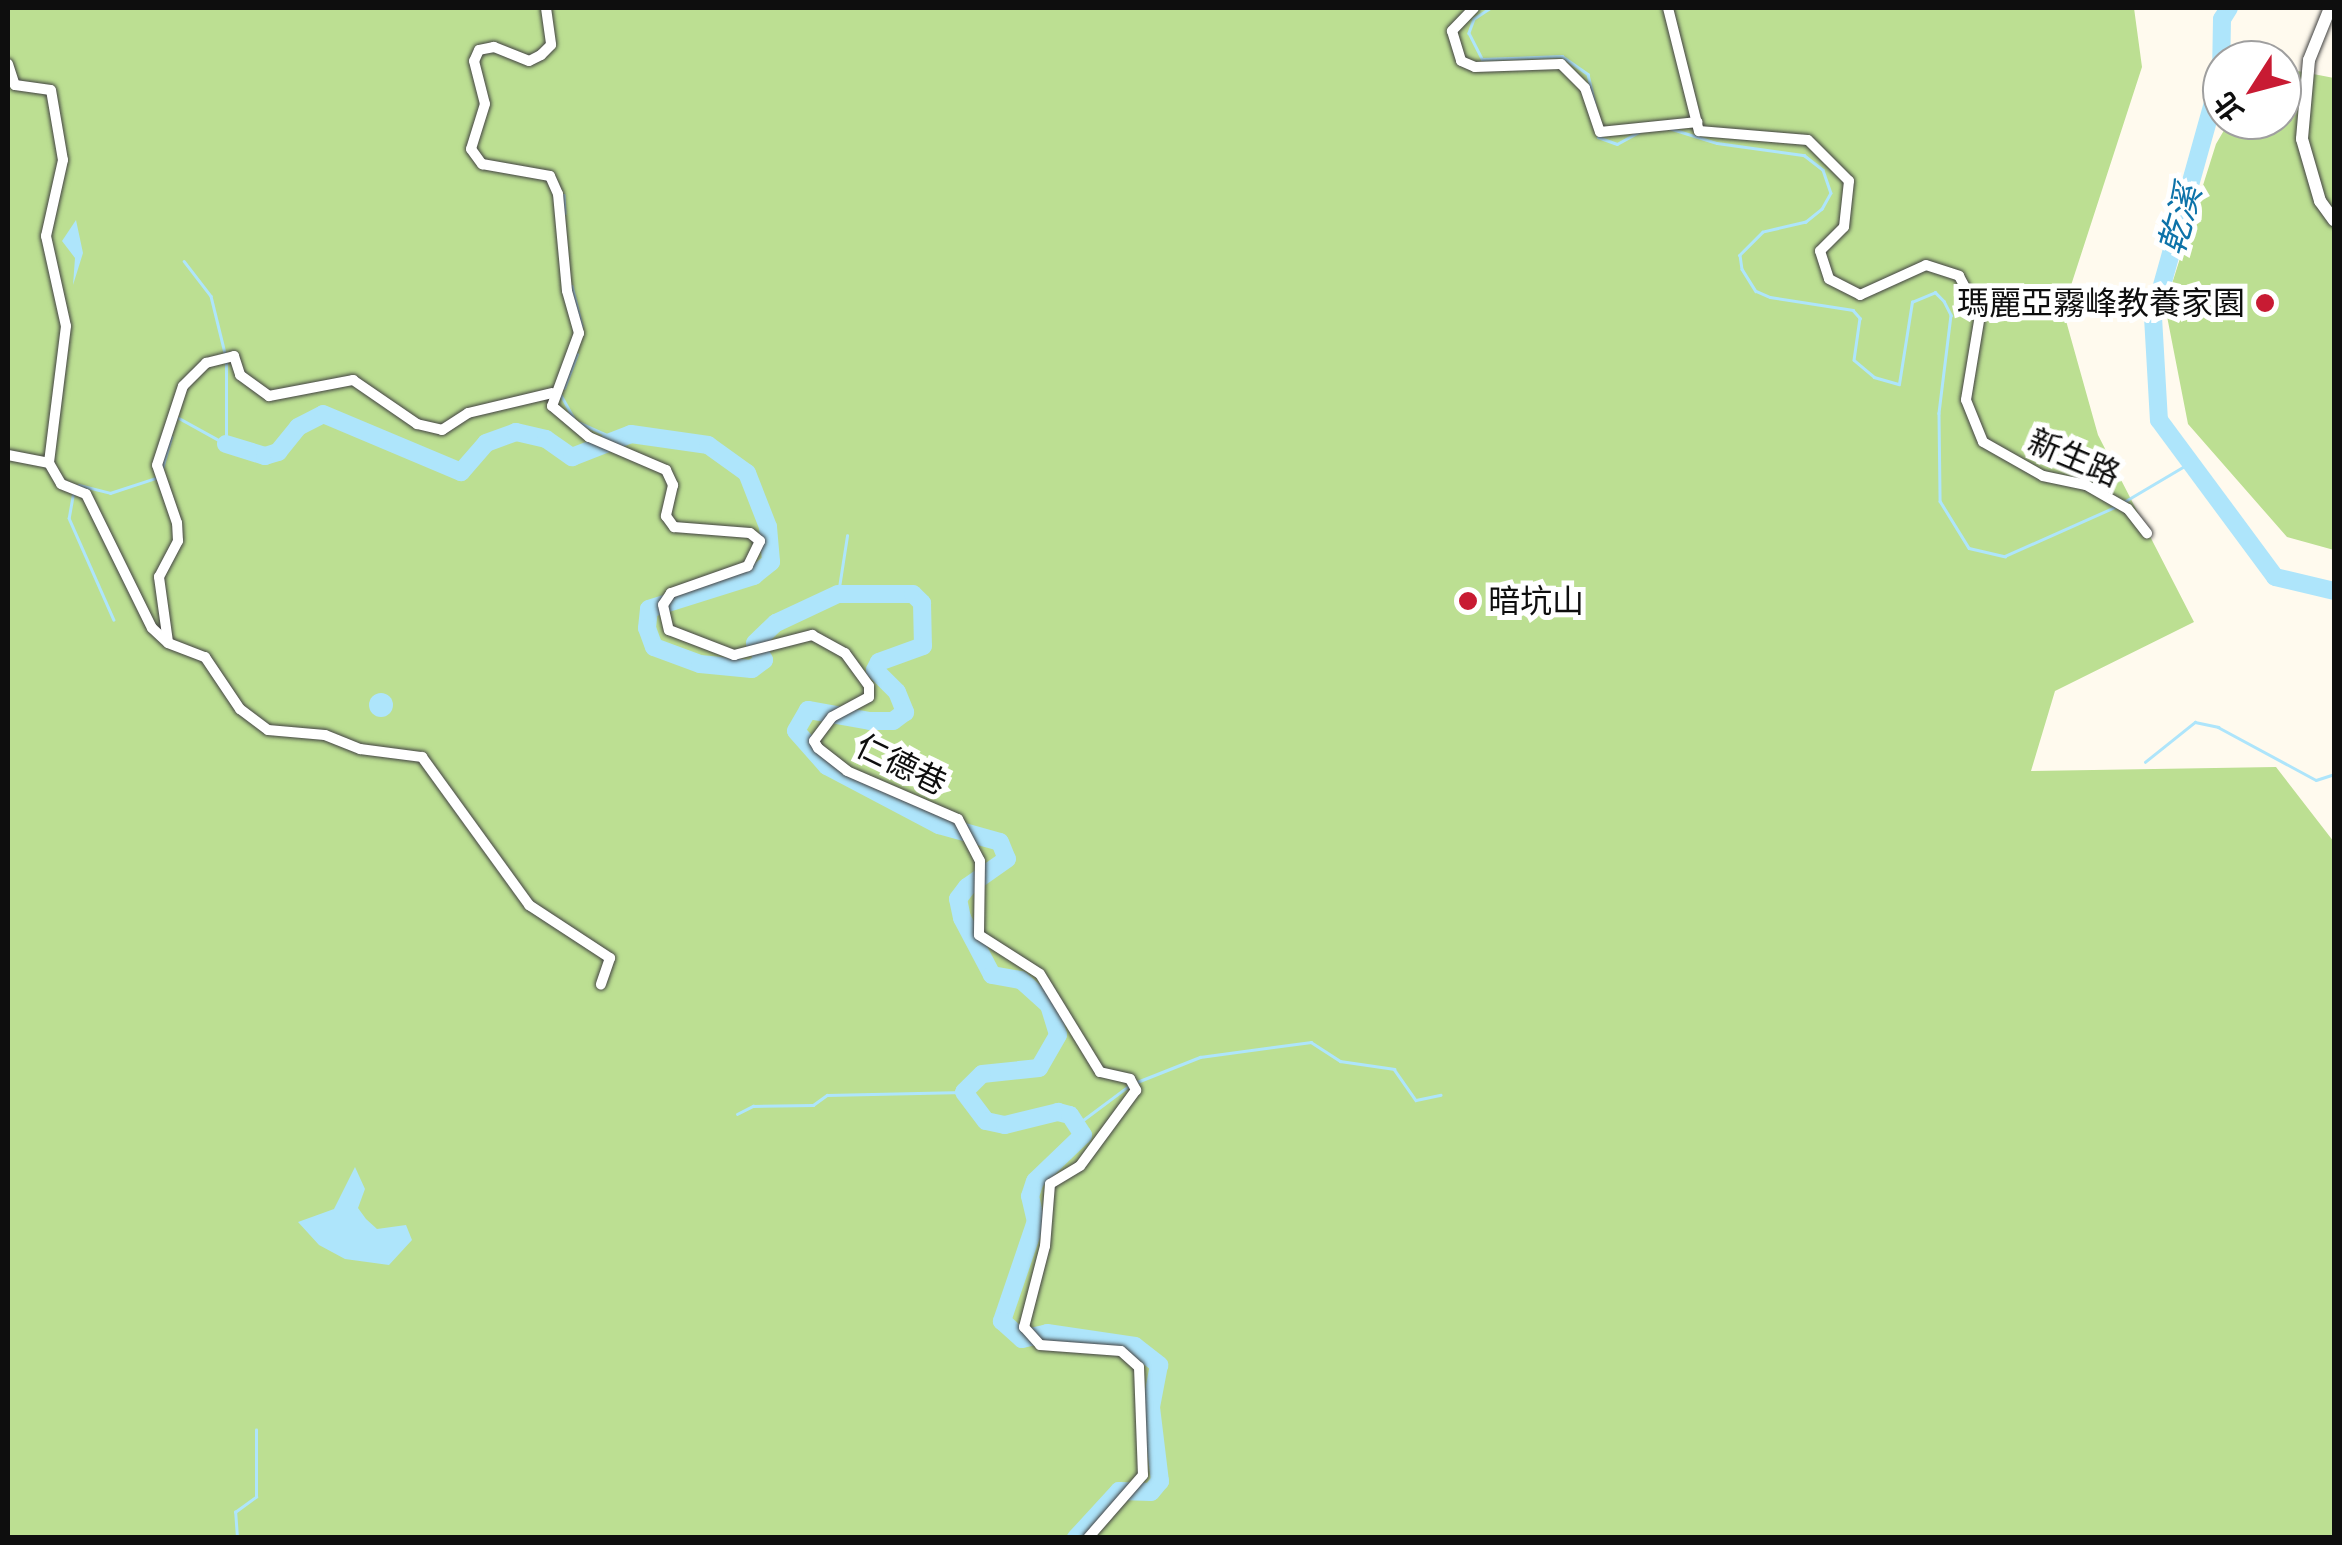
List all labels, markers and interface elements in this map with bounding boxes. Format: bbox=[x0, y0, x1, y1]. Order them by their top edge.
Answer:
north arrow bbox=[2202, 40, 2302, 140]
text: 北 bbox=[2207, 86, 2251, 128]
water label: 乾溪 bbox=[2150, 181, 2210, 259]
place label: 瑪麗亞霧峰教養家園 bbox=[1957, 284, 2245, 322]
marker: 瑪麗亞霧峰教養家園 bbox=[2254, 292, 2276, 314]
street label: 新生路 bbox=[2022, 422, 2126, 494]
place label: 暗坑山 bbox=[1488, 582, 1584, 620]
marker: 暗坑山 bbox=[1457, 590, 1479, 612]
street label: 仁德巷 bbox=[849, 727, 953, 803]

